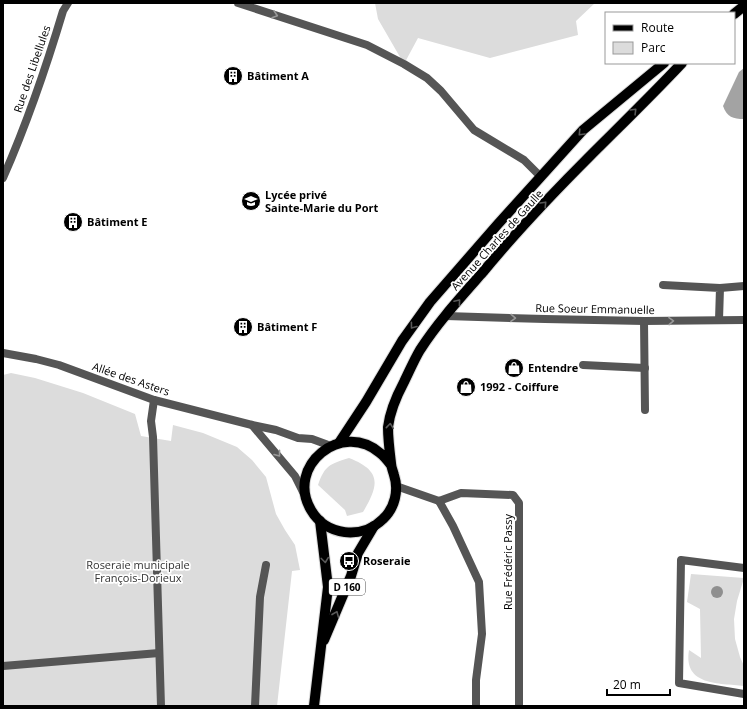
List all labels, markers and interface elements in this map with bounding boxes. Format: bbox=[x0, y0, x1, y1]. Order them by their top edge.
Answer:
one-way arrow bbox=[271, 10, 278, 19]
legend bbox=[605, 12, 735, 64]
text: Route bbox=[641, 19, 674, 36]
street label: Rue des Libellules bbox=[10, 23, 54, 115]
text: Parc bbox=[641, 39, 666, 56]
building icon: Bâtiment A bbox=[222, 65, 244, 87]
place label: Bâtiment A bbox=[247, 68, 309, 83]
one-way arrow bbox=[629, 108, 637, 116]
one-way arrow bbox=[578, 128, 586, 136]
street label: Avenue Charles de Gaulle bbox=[447, 186, 546, 293]
place label: Lycée privé Sainte-Marie du Port bbox=[265, 187, 379, 215]
school or university icon: Lycée privé Sainte-Marie du Port bbox=[240, 190, 262, 212]
one-way arrow bbox=[539, 201, 546, 209]
building icon: Bâtiment E bbox=[62, 211, 84, 233]
place label: Bâtiment E bbox=[87, 214, 148, 229]
one-way arrow bbox=[453, 299, 460, 306]
street label: Rue Soeur Emmanuelle bbox=[535, 300, 655, 317]
one-way arrow bbox=[510, 314, 516, 323]
building icon: Bâtiment F bbox=[232, 316, 254, 338]
one-way arrow bbox=[668, 317, 674, 325]
place label: Bâtiment F bbox=[257, 319, 317, 334]
one-way arrow bbox=[410, 322, 418, 329]
shop icon: Entendre bbox=[503, 357, 525, 379]
street label: Allée des Asters bbox=[91, 358, 172, 399]
place label: Entendre bbox=[528, 360, 579, 375]
shop icon: 1992 - Coiffure bbox=[455, 376, 477, 398]
place label: 1992 - Coiffure bbox=[480, 379, 559, 394]
one-way arrow bbox=[385, 423, 394, 429]
one-way arrow bbox=[273, 450, 280, 457]
street label: Rue Frédéric Passy bbox=[500, 514, 515, 610]
bus stop icon: Roseraie bbox=[338, 550, 360, 572]
place label: Roseraie bbox=[363, 553, 411, 568]
park label: Roseraie municipale François-Dorieux bbox=[86, 557, 190, 585]
one-way arrow bbox=[320, 557, 329, 563]
road number: D 160 bbox=[329, 579, 365, 595]
one-way arrow bbox=[331, 610, 339, 617]
scale bar bbox=[607, 671, 670, 697]
text: 20 m bbox=[613, 676, 641, 693]

